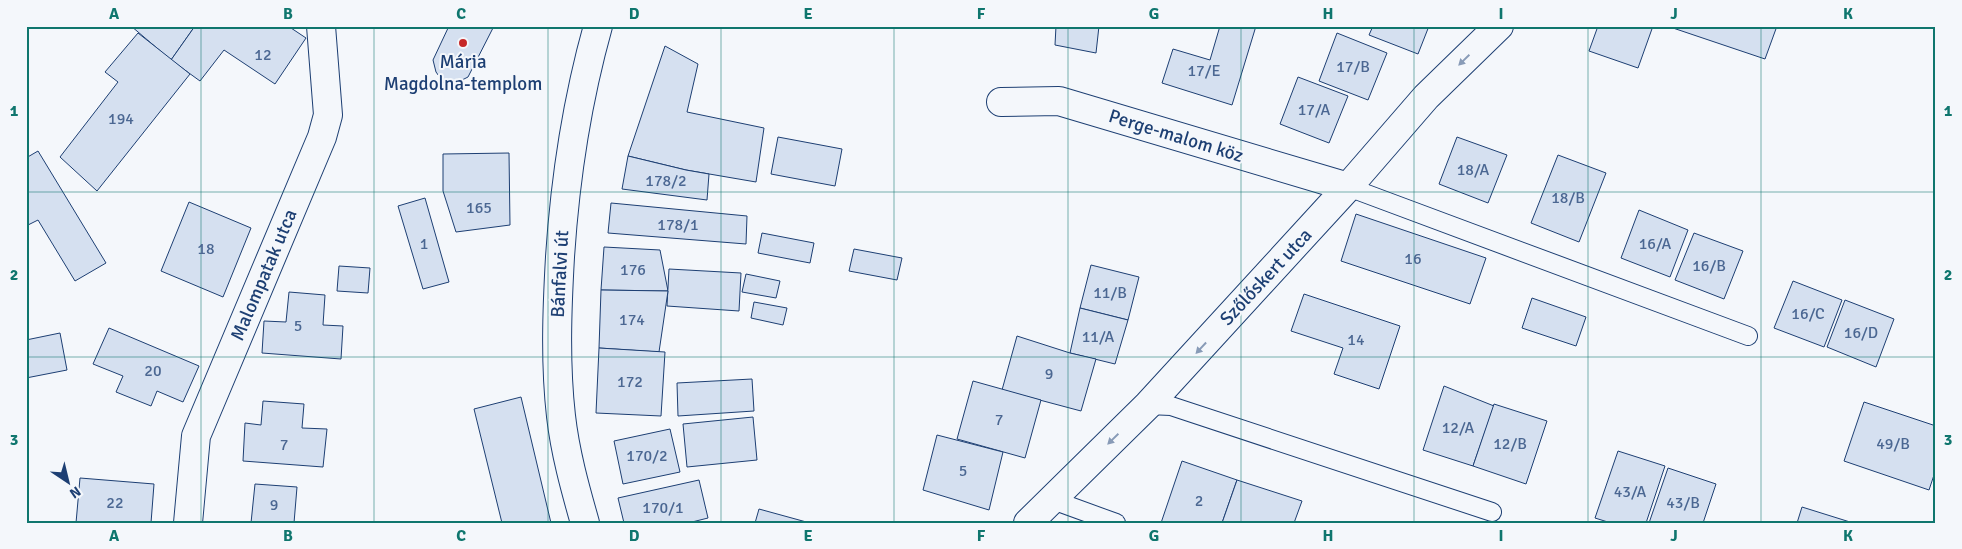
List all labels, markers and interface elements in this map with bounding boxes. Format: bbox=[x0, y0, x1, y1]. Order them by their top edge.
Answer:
text: A bbox=[109, 4, 120, 24]
text: B bbox=[283, 4, 293, 24]
text: C bbox=[456, 4, 466, 24]
text: D bbox=[629, 4, 640, 24]
text: E bbox=[803, 4, 813, 24]
text: F bbox=[977, 4, 986, 24]
text: G bbox=[1149, 4, 1159, 24]
text: H bbox=[1323, 4, 1333, 24]
text: I bbox=[1498, 4, 1504, 24]
text: J bbox=[1670, 4, 1678, 24]
text: K bbox=[1843, 4, 1853, 24]
marker: Mária Magdolna-templom bbox=[457, 37, 469, 49]
house number: 12 bbox=[254, 45, 272, 65]
place label: Mária Magdolna-templom bbox=[384, 50, 542, 96]
one-way arrow bbox=[1458, 54, 1470, 66]
house number: 17/B bbox=[1336, 57, 1370, 77]
house number: 17/E bbox=[1187, 61, 1221, 81]
house number: 17/A bbox=[1298, 100, 1331, 120]
text: 1 bbox=[10, 101, 19, 121]
text: 1 bbox=[1944, 101, 1953, 121]
street label: Perge-malom köz bbox=[1106, 104, 1246, 168]
house number: 194 bbox=[108, 109, 134, 129]
house number: 18/A bbox=[1457, 160, 1490, 180]
house number: 178/2 bbox=[645, 171, 687, 191]
house number: 18/B bbox=[1551, 188, 1585, 208]
house number: 165 bbox=[466, 198, 492, 218]
street label: Malompatak utca bbox=[226, 206, 302, 344]
house number: 178/1 bbox=[657, 215, 699, 235]
street label: Szőlőskert utca bbox=[1215, 223, 1317, 331]
street label: Bánfalvi út bbox=[546, 229, 574, 318]
house number: 1 bbox=[420, 234, 428, 254]
house number: 16/A bbox=[1639, 234, 1672, 254]
house number: 18 bbox=[197, 239, 215, 259]
house number: 16 bbox=[1404, 249, 1422, 269]
house number: 16/B bbox=[1692, 256, 1726, 276]
house number: 176 bbox=[620, 260, 646, 280]
text: 2 bbox=[10, 265, 18, 285]
text: 2 bbox=[1944, 265, 1952, 285]
house number: 11/B bbox=[1093, 283, 1127, 303]
house number: 16/C bbox=[1791, 304, 1825, 324]
house number: 174 bbox=[619, 310, 645, 330]
house number: 5 bbox=[294, 316, 302, 336]
house number: 16/D bbox=[1844, 323, 1878, 343]
house number: 11/A bbox=[1082, 327, 1115, 347]
house number: 14 bbox=[1347, 330, 1365, 350]
one-way arrow bbox=[1195, 341, 1207, 353]
house number: 20 bbox=[144, 361, 162, 381]
house number: 9 bbox=[1045, 364, 1053, 384]
house number: 172 bbox=[617, 372, 643, 392]
house number: 7 bbox=[995, 410, 1003, 430]
house number: 12/A bbox=[1442, 418, 1475, 438]
text: 3 bbox=[10, 430, 18, 450]
text: 3 bbox=[1944, 430, 1952, 450]
one-way arrow bbox=[1107, 433, 1119, 445]
house number: 12/B bbox=[1493, 434, 1527, 454]
house number: 49/B bbox=[1876, 434, 1910, 454]
house number: 7 bbox=[280, 435, 288, 455]
house number: 170/2 bbox=[626, 446, 668, 466]
north arrow bbox=[42, 456, 92, 506]
house number: 5 bbox=[959, 461, 967, 481]
text: N bbox=[66, 482, 84, 502]
house number: 43/A bbox=[1614, 482, 1647, 502]
house number: 2 bbox=[1195, 491, 1203, 511]
house number: 22 bbox=[106, 493, 124, 513]
house number: 43/B bbox=[1666, 493, 1700, 513]
house number: 9 bbox=[270, 495, 278, 515]
house number: 170/1 bbox=[642, 498, 684, 518]
text: A bbox=[109, 526, 120, 546]
text: B bbox=[283, 526, 293, 546]
text: C bbox=[456, 526, 466, 546]
text: D bbox=[629, 526, 640, 546]
text: E bbox=[803, 526, 813, 546]
text: F bbox=[977, 526, 986, 546]
text: G bbox=[1149, 526, 1159, 546]
text: H bbox=[1323, 526, 1333, 546]
text: I bbox=[1498, 526, 1504, 546]
text: J bbox=[1670, 526, 1678, 546]
text: K bbox=[1843, 526, 1853, 546]

